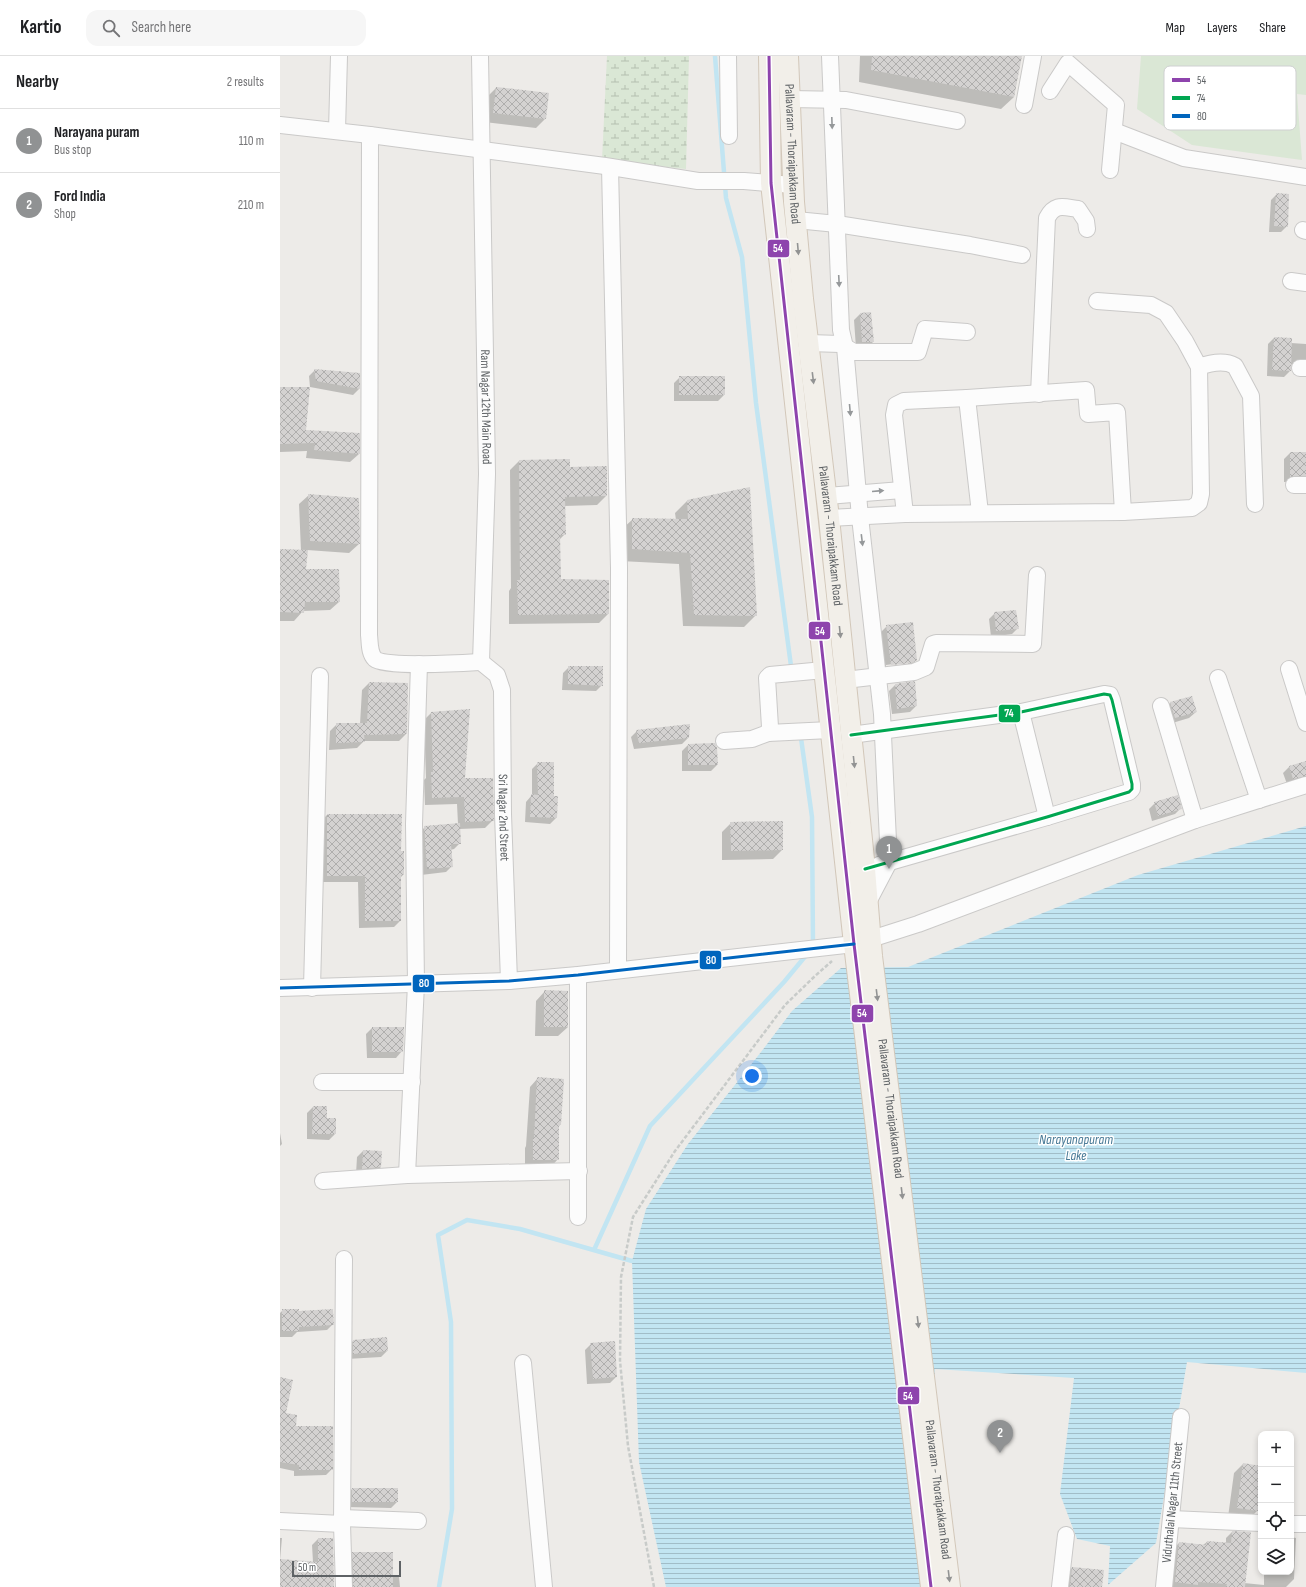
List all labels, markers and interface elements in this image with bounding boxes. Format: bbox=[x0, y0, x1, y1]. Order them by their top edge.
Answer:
search box bbox=[86, 10, 366, 46]
text: Kartio bbox=[20, 16, 62, 39]
icon: search bbox=[100, 17, 122, 39]
text: Search here bbox=[132, 18, 191, 37]
text: Map bbox=[1165, 19, 1185, 36]
text: Layers bbox=[1207, 19, 1237, 36]
text: Share bbox=[1259, 19, 1286, 36]
legend bbox=[1164, 66, 1296, 130]
text: Nearby bbox=[16, 72, 59, 92]
text: 2 results bbox=[227, 74, 264, 90]
text: 54 bbox=[1197, 74, 1206, 87]
street label: Pallavaram - Thoraipakkam Road bbox=[781, 83, 804, 225]
text: 74 bbox=[1197, 92, 1206, 105]
text: 80 bbox=[1197, 110, 1207, 123]
one-way arrow bbox=[829, 117, 835, 130]
text: Narayana puram bbox=[54, 123, 140, 142]
text: 1 bbox=[26, 133, 32, 149]
text: 110 m bbox=[239, 133, 264, 149]
text: Bus stop bbox=[54, 142, 91, 158]
text: Ford India bbox=[54, 187, 106, 206]
text: 2 bbox=[26, 197, 32, 213]
text: 210 m bbox=[238, 197, 264, 213]
text: Shop bbox=[54, 206, 76, 222]
line badge: 54 bbox=[767, 239, 790, 258]
text: 54 bbox=[773, 242, 783, 255]
one-way arrow bbox=[795, 243, 802, 255]
one-way arrow bbox=[836, 275, 843, 287]
street label: Ram Nagar 12th Main Road bbox=[477, 349, 495, 465]
one-way arrow bbox=[810, 372, 816, 384]
one-way arrow bbox=[847, 404, 854, 416]
street label: Pallavaram - Thoraipakkam Road bbox=[815, 465, 846, 606]
one-way arrow bbox=[872, 488, 884, 495]
one-way arrow bbox=[859, 534, 866, 546]
line badge: 54 bbox=[808, 621, 831, 640]
text: 54 bbox=[815, 625, 825, 638]
one-way arrow bbox=[837, 626, 844, 638]
line badge: 74 bbox=[998, 704, 1021, 723]
text: 74 bbox=[1004, 707, 1014, 720]
one-way arrow bbox=[851, 756, 857, 768]
street label: Sri Nagar 2nd Street bbox=[495, 774, 513, 861]
pin: 1 bbox=[876, 836, 902, 869]
line badge: 80 bbox=[699, 950, 722, 970]
text: 80 bbox=[706, 954, 716, 967]
line badge: 80 bbox=[412, 974, 435, 993]
text: 80 bbox=[419, 977, 429, 990]
one-way arrow bbox=[874, 989, 880, 1001]
line badge: 54 bbox=[851, 1004, 874, 1023]
text: 54 bbox=[857, 1007, 867, 1020]
street label: Pallavaram - Thoraipakkam Road bbox=[874, 1038, 907, 1179]
your location bbox=[742, 1066, 762, 1086]
water label: Narayanapuram Lake bbox=[1039, 1131, 1113, 1164]
one-way arrow bbox=[899, 1187, 905, 1199]
one-way arrow bbox=[914, 1316, 921, 1328]
line badge: 54 bbox=[897, 1386, 920, 1405]
text: 54 bbox=[903, 1390, 913, 1403]
street label: Pallavaram - Thoraipakkam Road bbox=[921, 1419, 955, 1560]
pin: 2 bbox=[987, 1420, 1013, 1453]
map controls bbox=[1258, 1431, 1294, 1575]
button: + bbox=[1258, 1431, 1294, 1467]
street label: Viduthalai Nagar 11th Street bbox=[1158, 1441, 1186, 1564]
button: − bbox=[1258, 1467, 1294, 1503]
button: locate bbox=[1258, 1503, 1294, 1539]
button: layers bbox=[1258, 1539, 1294, 1575]
scale bar bbox=[292, 1559, 401, 1578]
text: 50 m bbox=[298, 1561, 316, 1574]
one-way arrow bbox=[946, 1570, 952, 1583]

